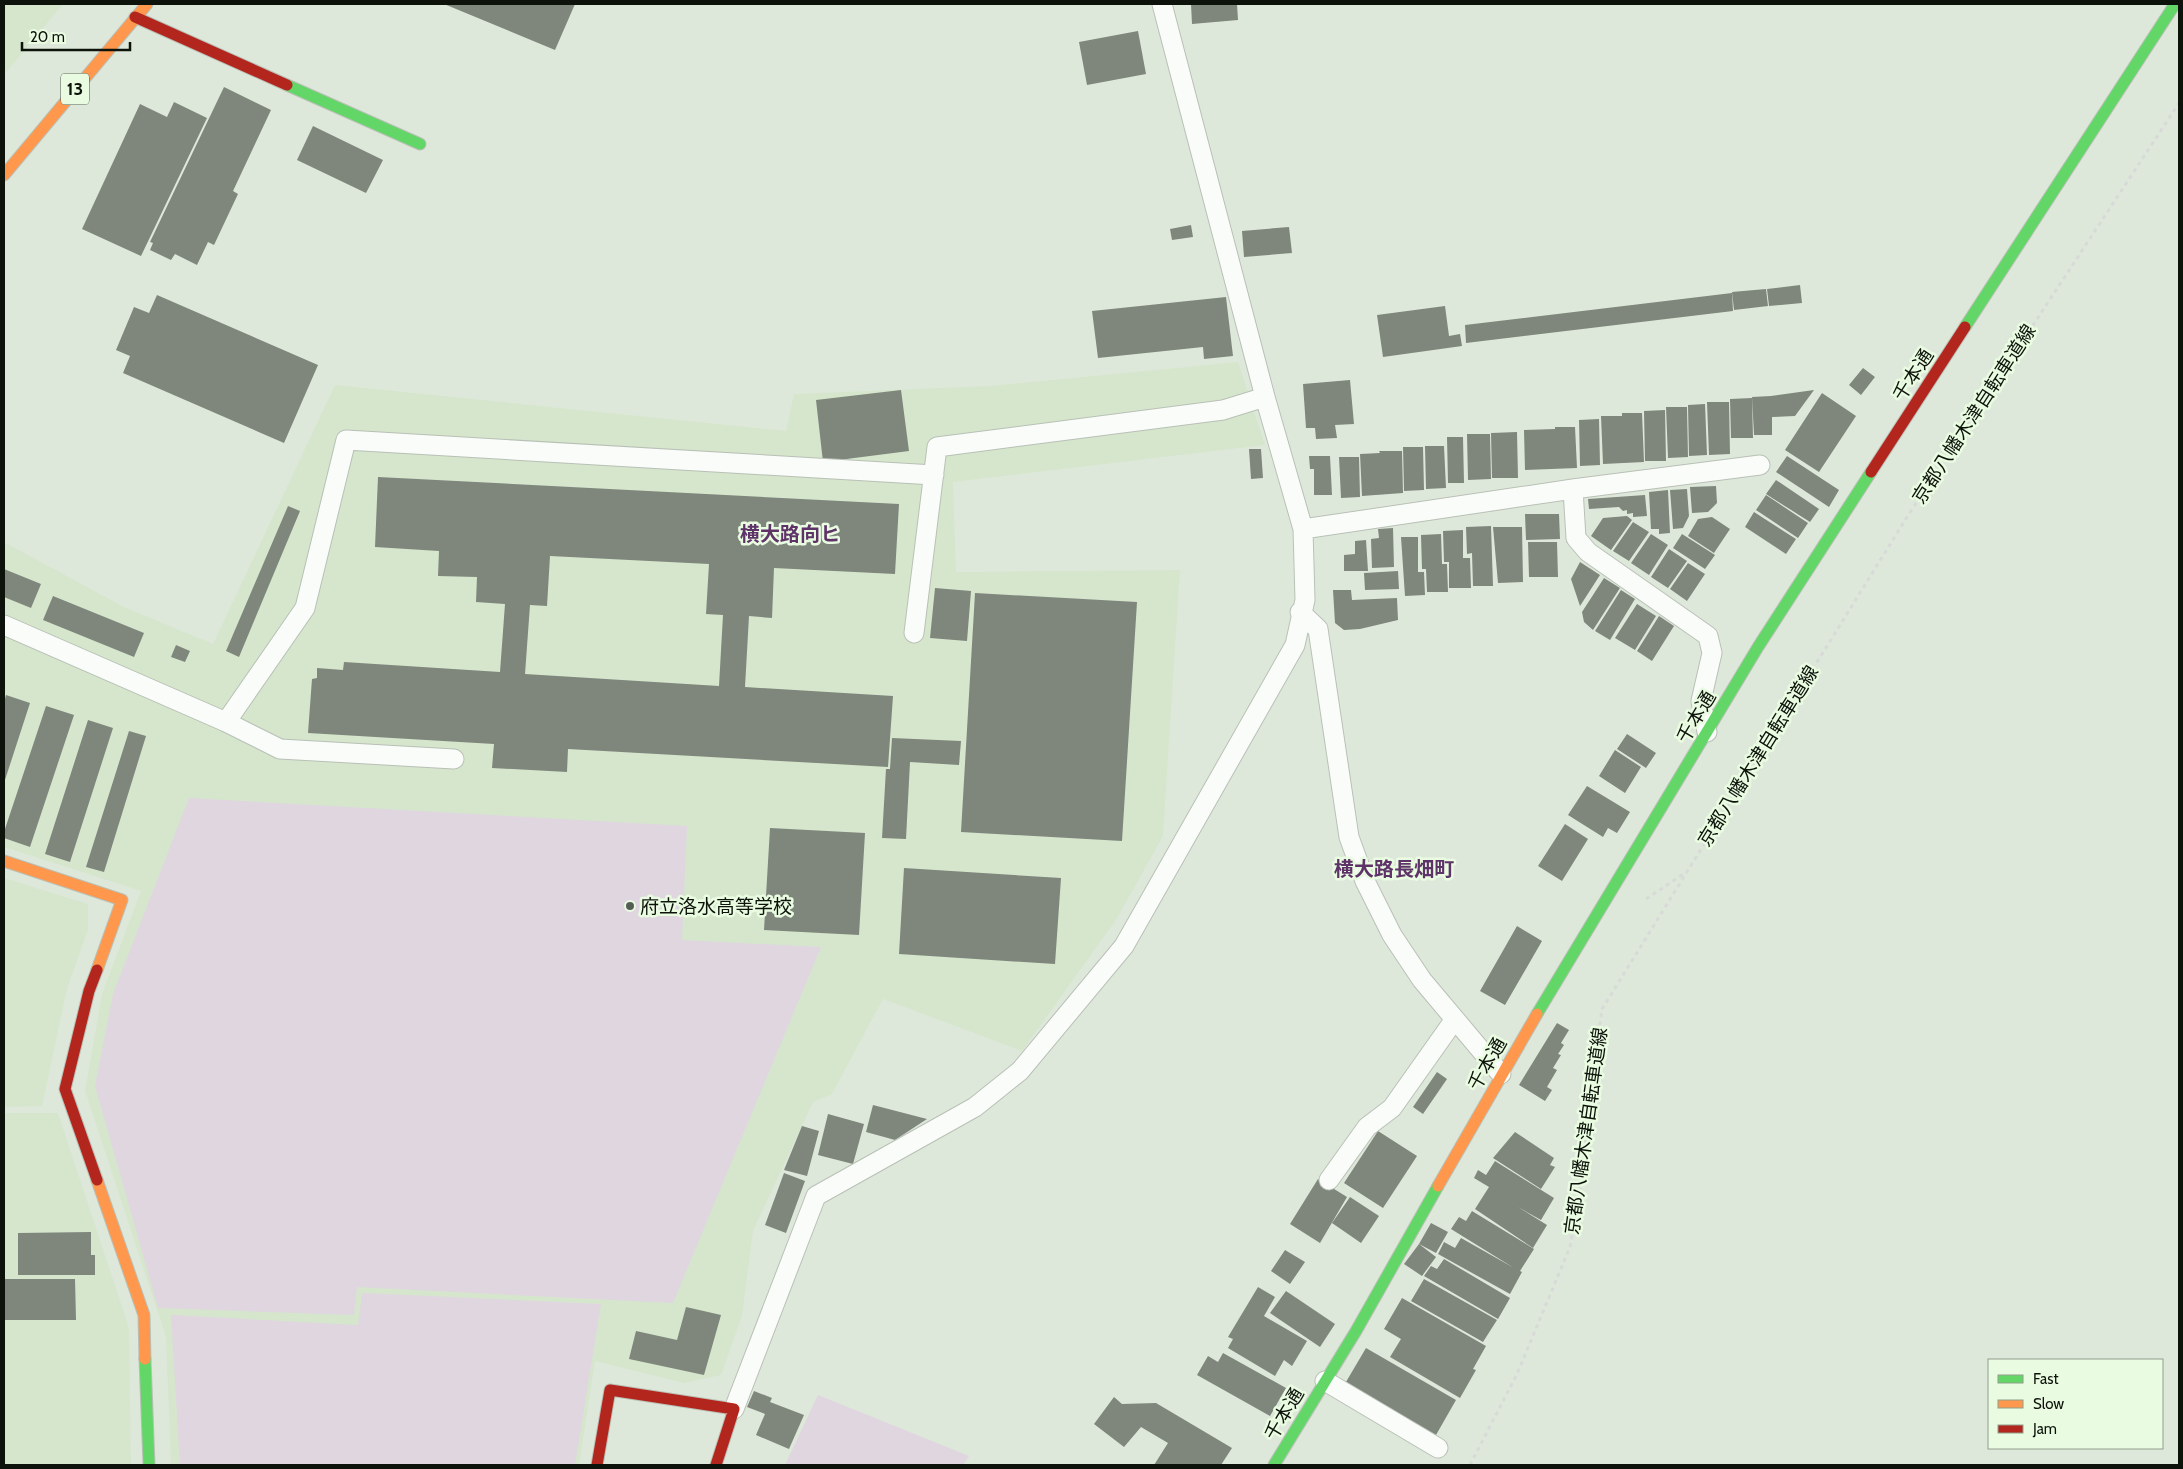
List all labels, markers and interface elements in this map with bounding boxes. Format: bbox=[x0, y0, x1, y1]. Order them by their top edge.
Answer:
scale bar bbox=[22, 20, 130, 52]
text: 20 m bbox=[30, 28, 65, 46]
road number: 13 bbox=[61, 74, 89, 105]
street label: 京都八幡木津自転車道線 bbox=[1907, 320, 2041, 508]
street label: 千本通 bbox=[1888, 345, 1938, 405]
district label: 横大路向ヒ bbox=[740, 522, 840, 546]
street label: 京都八幡木津自転車道線 bbox=[1693, 661, 1823, 851]
street label: 千本通 bbox=[1671, 687, 1721, 747]
district label: 横大路長畑町 bbox=[1334, 857, 1454, 881]
place label: 府立洛水高等学校 bbox=[640, 895, 792, 918]
marker: 府立洛水高等学校 bbox=[624, 900, 636, 912]
street label: 京都八幡木津自転車道線 bbox=[1560, 1026, 1612, 1236]
street label: 千本通 bbox=[1463, 1034, 1511, 1094]
legend bbox=[1988, 1359, 2163, 1449]
text: Fast bbox=[2033, 1370, 2058, 1388]
street label: 千本通 bbox=[1259, 1384, 1309, 1444]
text: Slow bbox=[2033, 1395, 2064, 1413]
text: Jam bbox=[2032, 1420, 2057, 1438]

